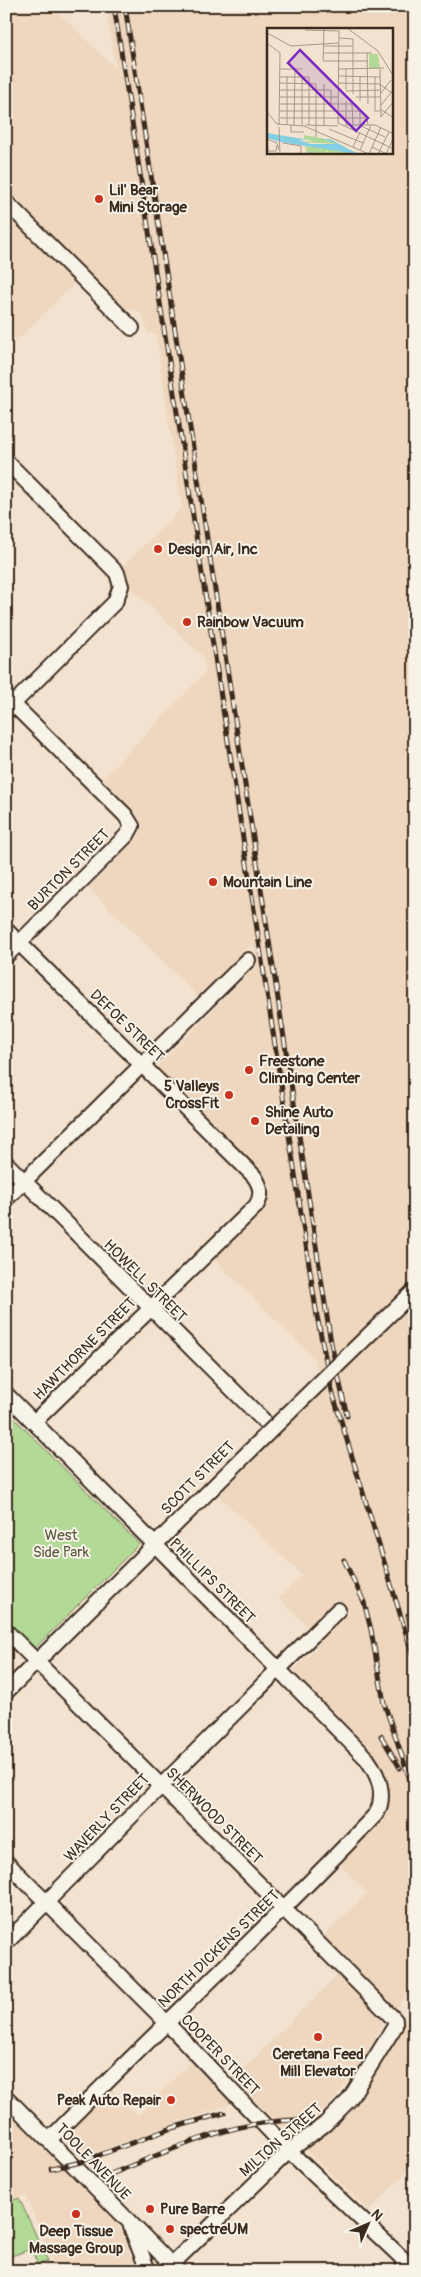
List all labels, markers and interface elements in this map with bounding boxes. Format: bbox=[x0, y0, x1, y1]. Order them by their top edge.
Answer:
inset map bbox=[267, 28, 394, 154]
place label: Lil' Bear Mini Storage bbox=[109, 181, 187, 217]
marker: Lil' Bear Mini Storage bbox=[93, 193, 105, 205]
place label: Design Air, Inc bbox=[168, 540, 258, 559]
marker: Design Air, Inc bbox=[152, 543, 164, 555]
place label: Rainbow Vacuum bbox=[197, 613, 304, 632]
marker: Rainbow Vacuum bbox=[181, 616, 193, 628]
street label: BURTON STREET bbox=[24, 825, 114, 915]
place label: Mountain Line bbox=[223, 873, 312, 892]
marker: Mountain Line bbox=[207, 876, 219, 888]
street label: DEFOE STREET bbox=[86, 986, 168, 1066]
place label: Freestone Climbing Center bbox=[259, 1052, 361, 1088]
marker: Freestone Climbing Center bbox=[243, 1064, 255, 1076]
place label: 5 Valleys CrossFit bbox=[164, 1077, 220, 1113]
marker: 5 Valleys CrossFit bbox=[223, 1089, 235, 1101]
place label: Shine Auto Detailing bbox=[265, 1103, 333, 1139]
marker: Shine Auto Detailing bbox=[249, 1115, 261, 1127]
street label: HOWELL STREET bbox=[100, 1236, 190, 1326]
street label: HAWTHORNE STREET bbox=[29, 1293, 141, 1405]
street label: SCOTT STREET bbox=[157, 1437, 239, 1519]
park label: West Side Park bbox=[33, 1526, 90, 1562]
street label: PHILLIPS STREET bbox=[165, 1534, 259, 1628]
street label: SHERWOOD STREET bbox=[162, 1764, 266, 1868]
street label: WAVERLY STREET bbox=[60, 1770, 154, 1866]
street label: NORTH DICKENS STREET bbox=[154, 1886, 284, 2012]
street label: COOPER STREET bbox=[177, 2010, 263, 2100]
marker: Ceretana Feed Mill Elevator bbox=[312, 2031, 324, 2043]
place label: Ceretana Feed Mill Elevator bbox=[272, 2045, 364, 2081]
place label: Peak Auto Repair bbox=[57, 2091, 162, 2110]
marker: Peak Auto Repair bbox=[165, 2094, 177, 2106]
street label: MILTON STREET bbox=[236, 2099, 326, 2181]
street label: TOOLE AVENUE bbox=[52, 2120, 135, 2205]
place label: Pure Barre bbox=[160, 2200, 225, 2219]
north arrow bbox=[344, 2200, 394, 2250]
marker: Pure Barre bbox=[144, 2203, 156, 2215]
text: N bbox=[367, 2206, 386, 2225]
marker: Deep Tissue Massage Group bbox=[70, 2208, 82, 2220]
place label: spectreUM bbox=[180, 2220, 248, 2239]
place label: Deep Tissue Massage Group bbox=[29, 2222, 123, 2258]
marker: spectreUM bbox=[164, 2223, 176, 2235]

